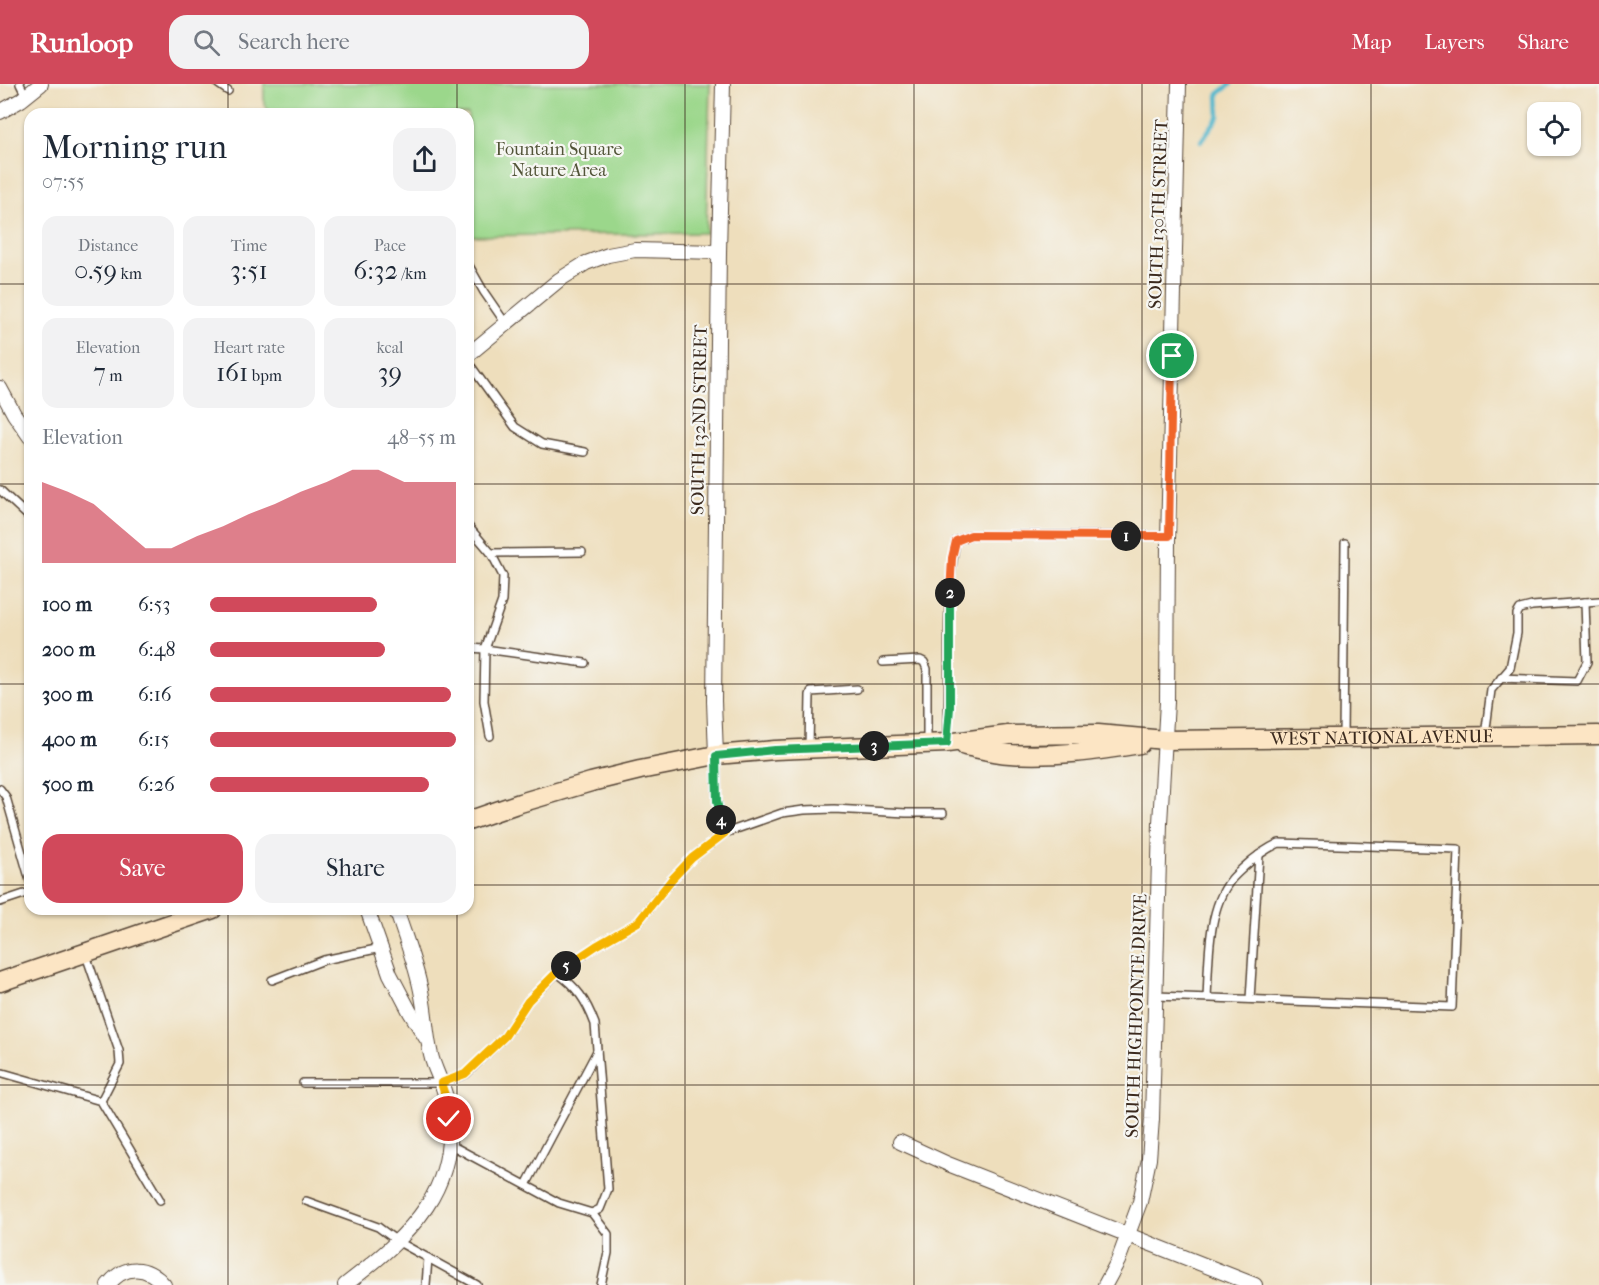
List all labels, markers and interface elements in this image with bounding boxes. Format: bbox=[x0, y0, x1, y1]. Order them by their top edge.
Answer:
search box bbox=[169, 15, 589, 69]
text: Runloop bbox=[30, 26, 133, 59]
icon: search bbox=[190, 26, 223, 59]
text: Search here bbox=[238, 29, 350, 55]
text: Map bbox=[1351, 30, 1392, 54]
text: Layers bbox=[1425, 30, 1484, 54]
text: Share bbox=[1517, 30, 1569, 54]
map controls bbox=[1527, 102, 1581, 156]
button: locate bbox=[1527, 102, 1581, 156]
street label: SOUTH 130TH STREET bbox=[1145, 118, 1172, 309]
text: Morning run bbox=[42, 128, 227, 167]
button: share bbox=[393, 128, 456, 191]
park label: Fountain Square Nature Area bbox=[495, 139, 623, 181]
text: 07:55 bbox=[42, 170, 85, 193]
text: Distance bbox=[78, 236, 138, 255]
text: Time bbox=[231, 236, 267, 255]
text: Pace bbox=[374, 236, 406, 255]
text: 0.59 bbox=[74, 255, 117, 286]
text: 3:51 bbox=[230, 255, 268, 286]
text: 6:32 bbox=[353, 255, 398, 286]
text: km bbox=[117, 264, 142, 283]
text: /km bbox=[398, 264, 427, 283]
street label: SOUTH 132ND STREET bbox=[687, 324, 712, 515]
pin bbox=[1146, 330, 1197, 381]
text: Elevation bbox=[76, 338, 140, 357]
text: Heart rate bbox=[213, 338, 285, 357]
text: kcal bbox=[377, 338, 403, 357]
icon: arrive bbox=[1155, 339, 1188, 372]
text: 7 bbox=[93, 357, 106, 388]
text: 161 bbox=[216, 357, 248, 388]
text: 39 bbox=[378, 357, 402, 388]
text: m bbox=[106, 366, 123, 385]
text: bpm bbox=[248, 366, 282, 385]
text: Elevation bbox=[42, 426, 123, 449]
text: 48–55 m bbox=[387, 426, 456, 449]
pin: 1 bbox=[1111, 521, 1141, 551]
text: 1 bbox=[1123, 526, 1129, 545]
pin: 2 bbox=[935, 578, 965, 608]
text: 2 bbox=[946, 583, 954, 602]
text: 100 m bbox=[42, 593, 92, 616]
text: 6:53 bbox=[138, 593, 171, 616]
text: 200 m bbox=[42, 638, 95, 661]
text: 6:48 bbox=[138, 638, 176, 661]
text: 300 m bbox=[42, 683, 93, 706]
text: 6:16 bbox=[138, 683, 172, 706]
street label: WEST NATIONAL AVENUE bbox=[1269, 726, 1494, 750]
text: 400 m bbox=[42, 728, 97, 751]
text: 6:15 bbox=[138, 728, 169, 751]
pin: 3 bbox=[859, 731, 889, 761]
text: 3 bbox=[871, 736, 877, 755]
text: 500 m bbox=[42, 773, 94, 796]
text: 6:26 bbox=[138, 773, 175, 796]
pin: 4 bbox=[706, 805, 736, 835]
text: 4 bbox=[716, 810, 726, 829]
button: Save bbox=[42, 834, 243, 903]
button: Share bbox=[255, 834, 456, 903]
street label: SOUTH HIGHPOINTE DRIVE bbox=[1122, 894, 1151, 1139]
pin: 5 bbox=[551, 951, 581, 981]
text: 5 bbox=[563, 956, 569, 975]
pin bbox=[423, 1093, 474, 1144]
icon: check bbox=[432, 1102, 465, 1135]

